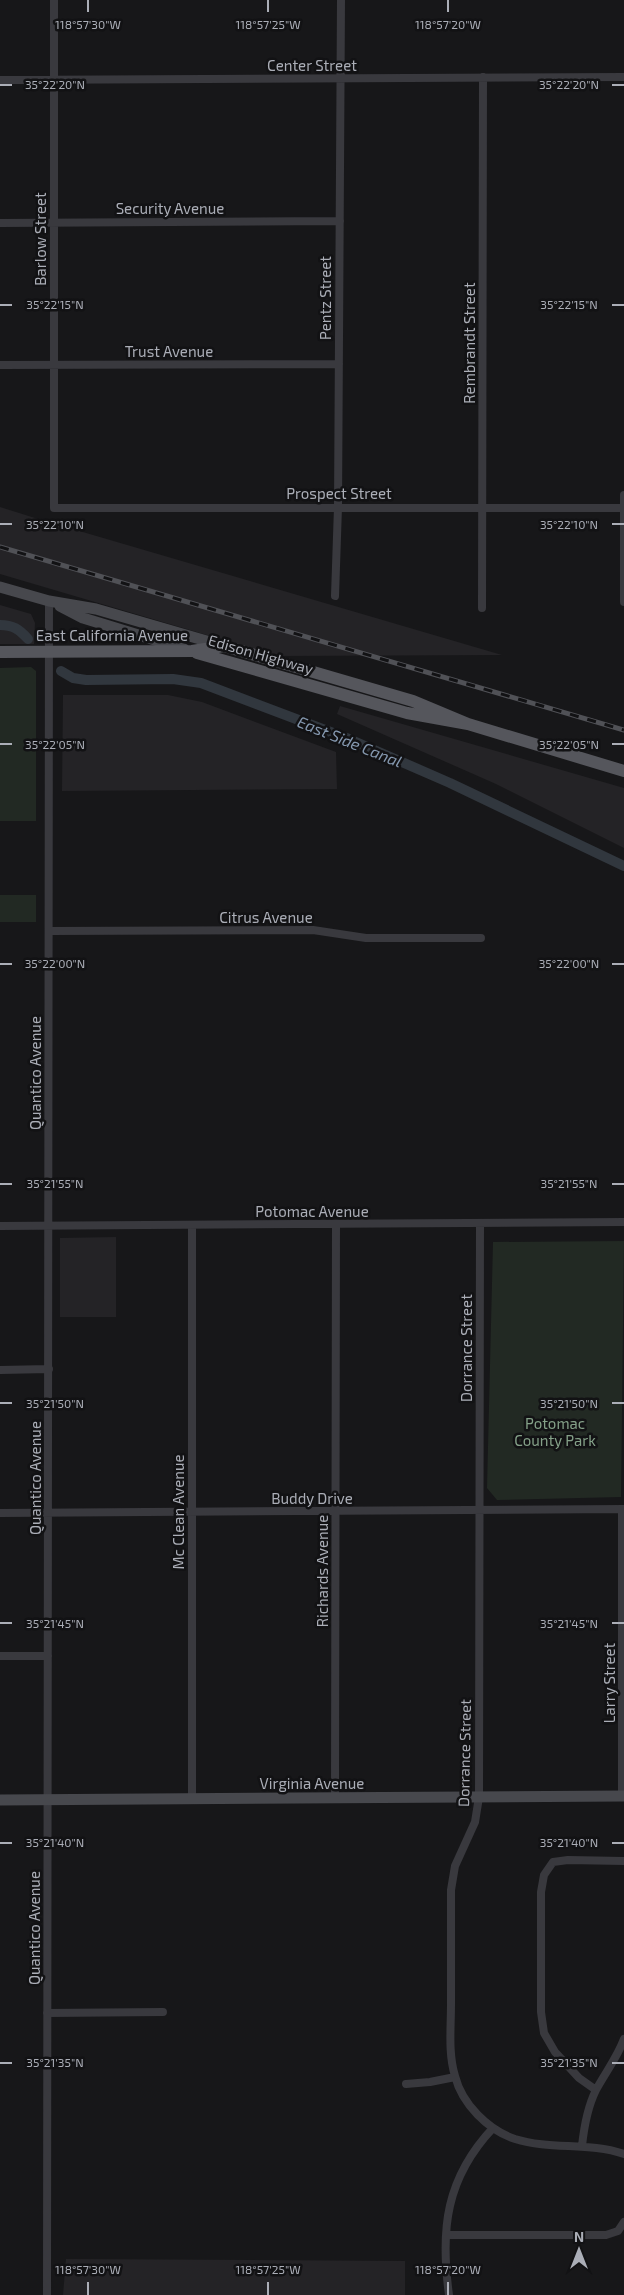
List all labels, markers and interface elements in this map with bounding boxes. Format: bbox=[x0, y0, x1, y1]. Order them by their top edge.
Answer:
text: 118°57'30"W bbox=[55, 17, 121, 31]
text: 118°57'25"W bbox=[235, 17, 301, 31]
text: 118°57'20"W bbox=[415, 17, 481, 31]
street label: Center Street bbox=[267, 56, 357, 74]
text: 35°22'20"N bbox=[25, 77, 85, 91]
text: 35°22'20"N bbox=[539, 77, 599, 91]
street label: Barlow Street bbox=[31, 192, 49, 286]
street label: Security Avenue bbox=[116, 199, 224, 217]
street label: Pentz Street bbox=[316, 256, 334, 340]
street label: Rembrandt Street bbox=[460, 282, 478, 404]
text: 35°22'15"N bbox=[26, 297, 84, 311]
text: 35°22'15"N bbox=[540, 297, 598, 311]
street label: Trust Avenue bbox=[125, 342, 213, 360]
street label: Prospect Street bbox=[286, 484, 392, 502]
text: 35°22'10"N bbox=[26, 517, 84, 531]
text: 35°22'10"N bbox=[540, 517, 598, 531]
street label: East California Avenue bbox=[36, 626, 188, 644]
street label: Edison Highway bbox=[206, 630, 316, 678]
water label: East Side Canal bbox=[295, 711, 405, 771]
text: 35°22'05"N bbox=[25, 737, 85, 751]
text: 35°22'05"N bbox=[539, 737, 599, 751]
street label: Citrus Avenue bbox=[219, 908, 313, 926]
text: 35°22'00"N bbox=[25, 956, 85, 970]
text: 35°22'00"N bbox=[539, 956, 599, 970]
street label: Quantico Avenue bbox=[26, 1016, 45, 1130]
text: 35°21'55"N bbox=[26, 1176, 84, 1190]
text: 35°21'55"N bbox=[540, 1176, 598, 1190]
street label: Potomac Avenue bbox=[255, 1202, 369, 1220]
street label: Dorrance Street bbox=[457, 1294, 475, 1402]
text: 35°21'50"N bbox=[26, 1396, 84, 1410]
text: 35°21'50"N bbox=[540, 1396, 598, 1410]
park label: Potomac County Park bbox=[514, 1414, 596, 1449]
street label: Quantico Avenue bbox=[26, 1421, 45, 1535]
street label: Mc Clean Avenue bbox=[169, 1454, 187, 1570]
street label: Buddy Drive bbox=[271, 1489, 353, 1507]
street label: Richards Avenue bbox=[313, 1515, 331, 1627]
text: 35°21'45"N bbox=[26, 1616, 84, 1630]
text: 35°21'45"N bbox=[540, 1616, 598, 1630]
street label: Larry Street bbox=[600, 1642, 618, 1723]
street label: Dorrance Street bbox=[454, 1699, 474, 1807]
street label: Virginia Avenue bbox=[260, 1774, 364, 1792]
text: 35°21'40"N bbox=[26, 1835, 84, 1849]
text: 35°21'40"N bbox=[540, 1835, 598, 1849]
street label: Quantico Avenue bbox=[25, 1871, 44, 1985]
text: 35°21'35"N bbox=[26, 2055, 84, 2069]
text: 35°21'35"N bbox=[540, 2055, 598, 2069]
north arrow bbox=[554, 2225, 604, 2275]
text: N bbox=[574, 2228, 584, 2245]
text: 118°57'30"W bbox=[55, 2262, 121, 2276]
text: 118°57'25"W bbox=[235, 2262, 301, 2276]
text: 118°57'20"W bbox=[415, 2262, 481, 2276]

